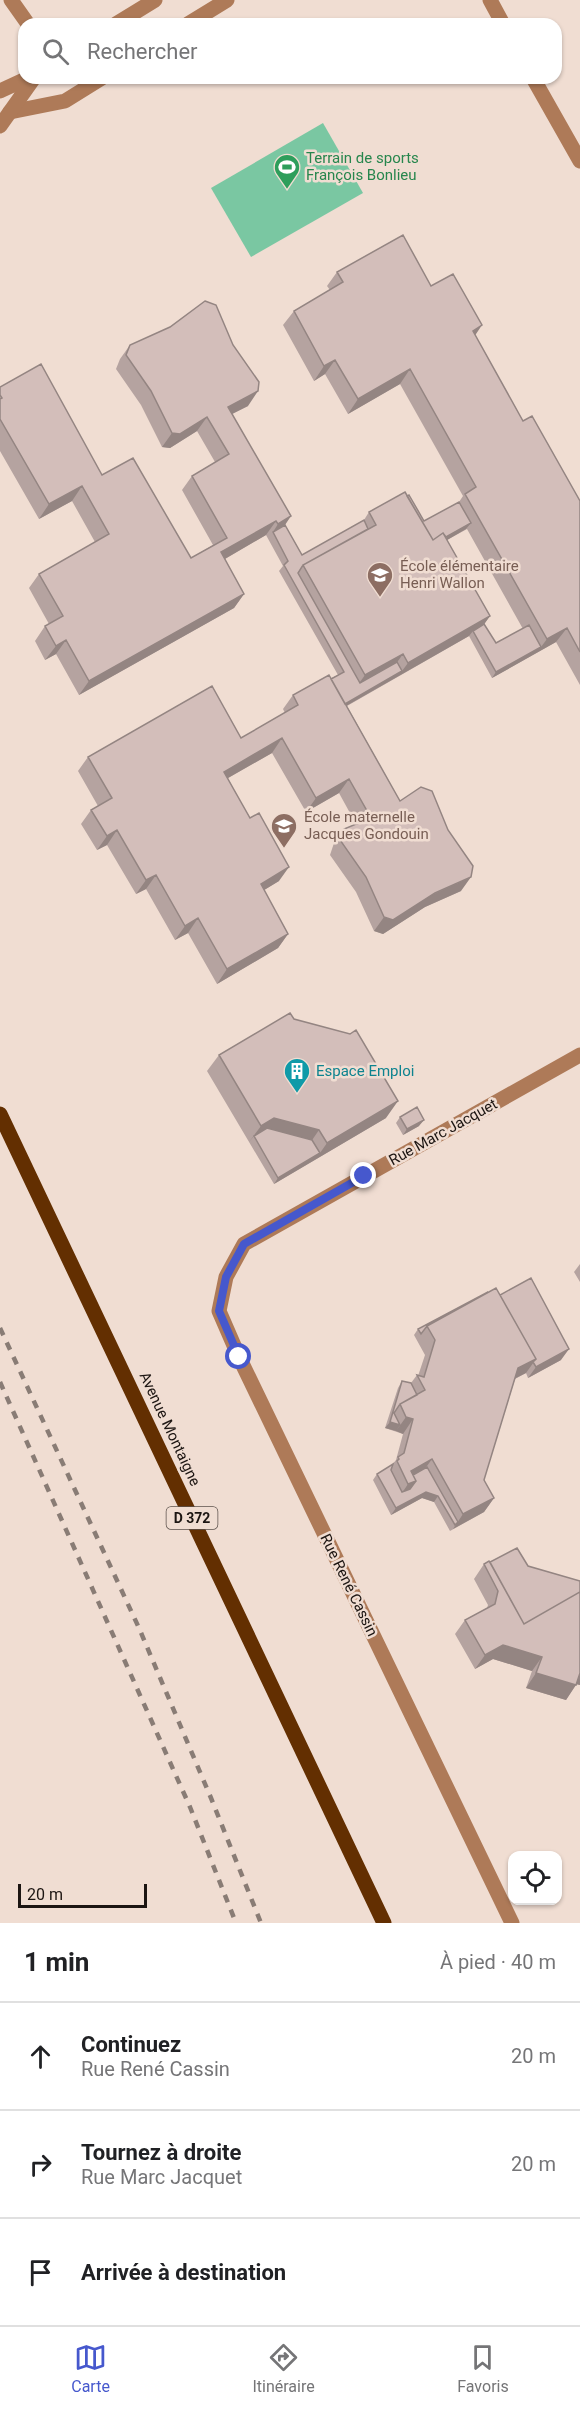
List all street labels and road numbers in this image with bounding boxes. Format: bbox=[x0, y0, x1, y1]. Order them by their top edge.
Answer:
street label: Rue Marc Jacquet bbox=[386, 1095, 500, 1169]
street label: Avenue Montaigne bbox=[136, 1369, 204, 1489]
road number: D 372 bbox=[166, 1507, 218, 1529]
street label: Rue René Cassin bbox=[316, 1531, 382, 1639]

